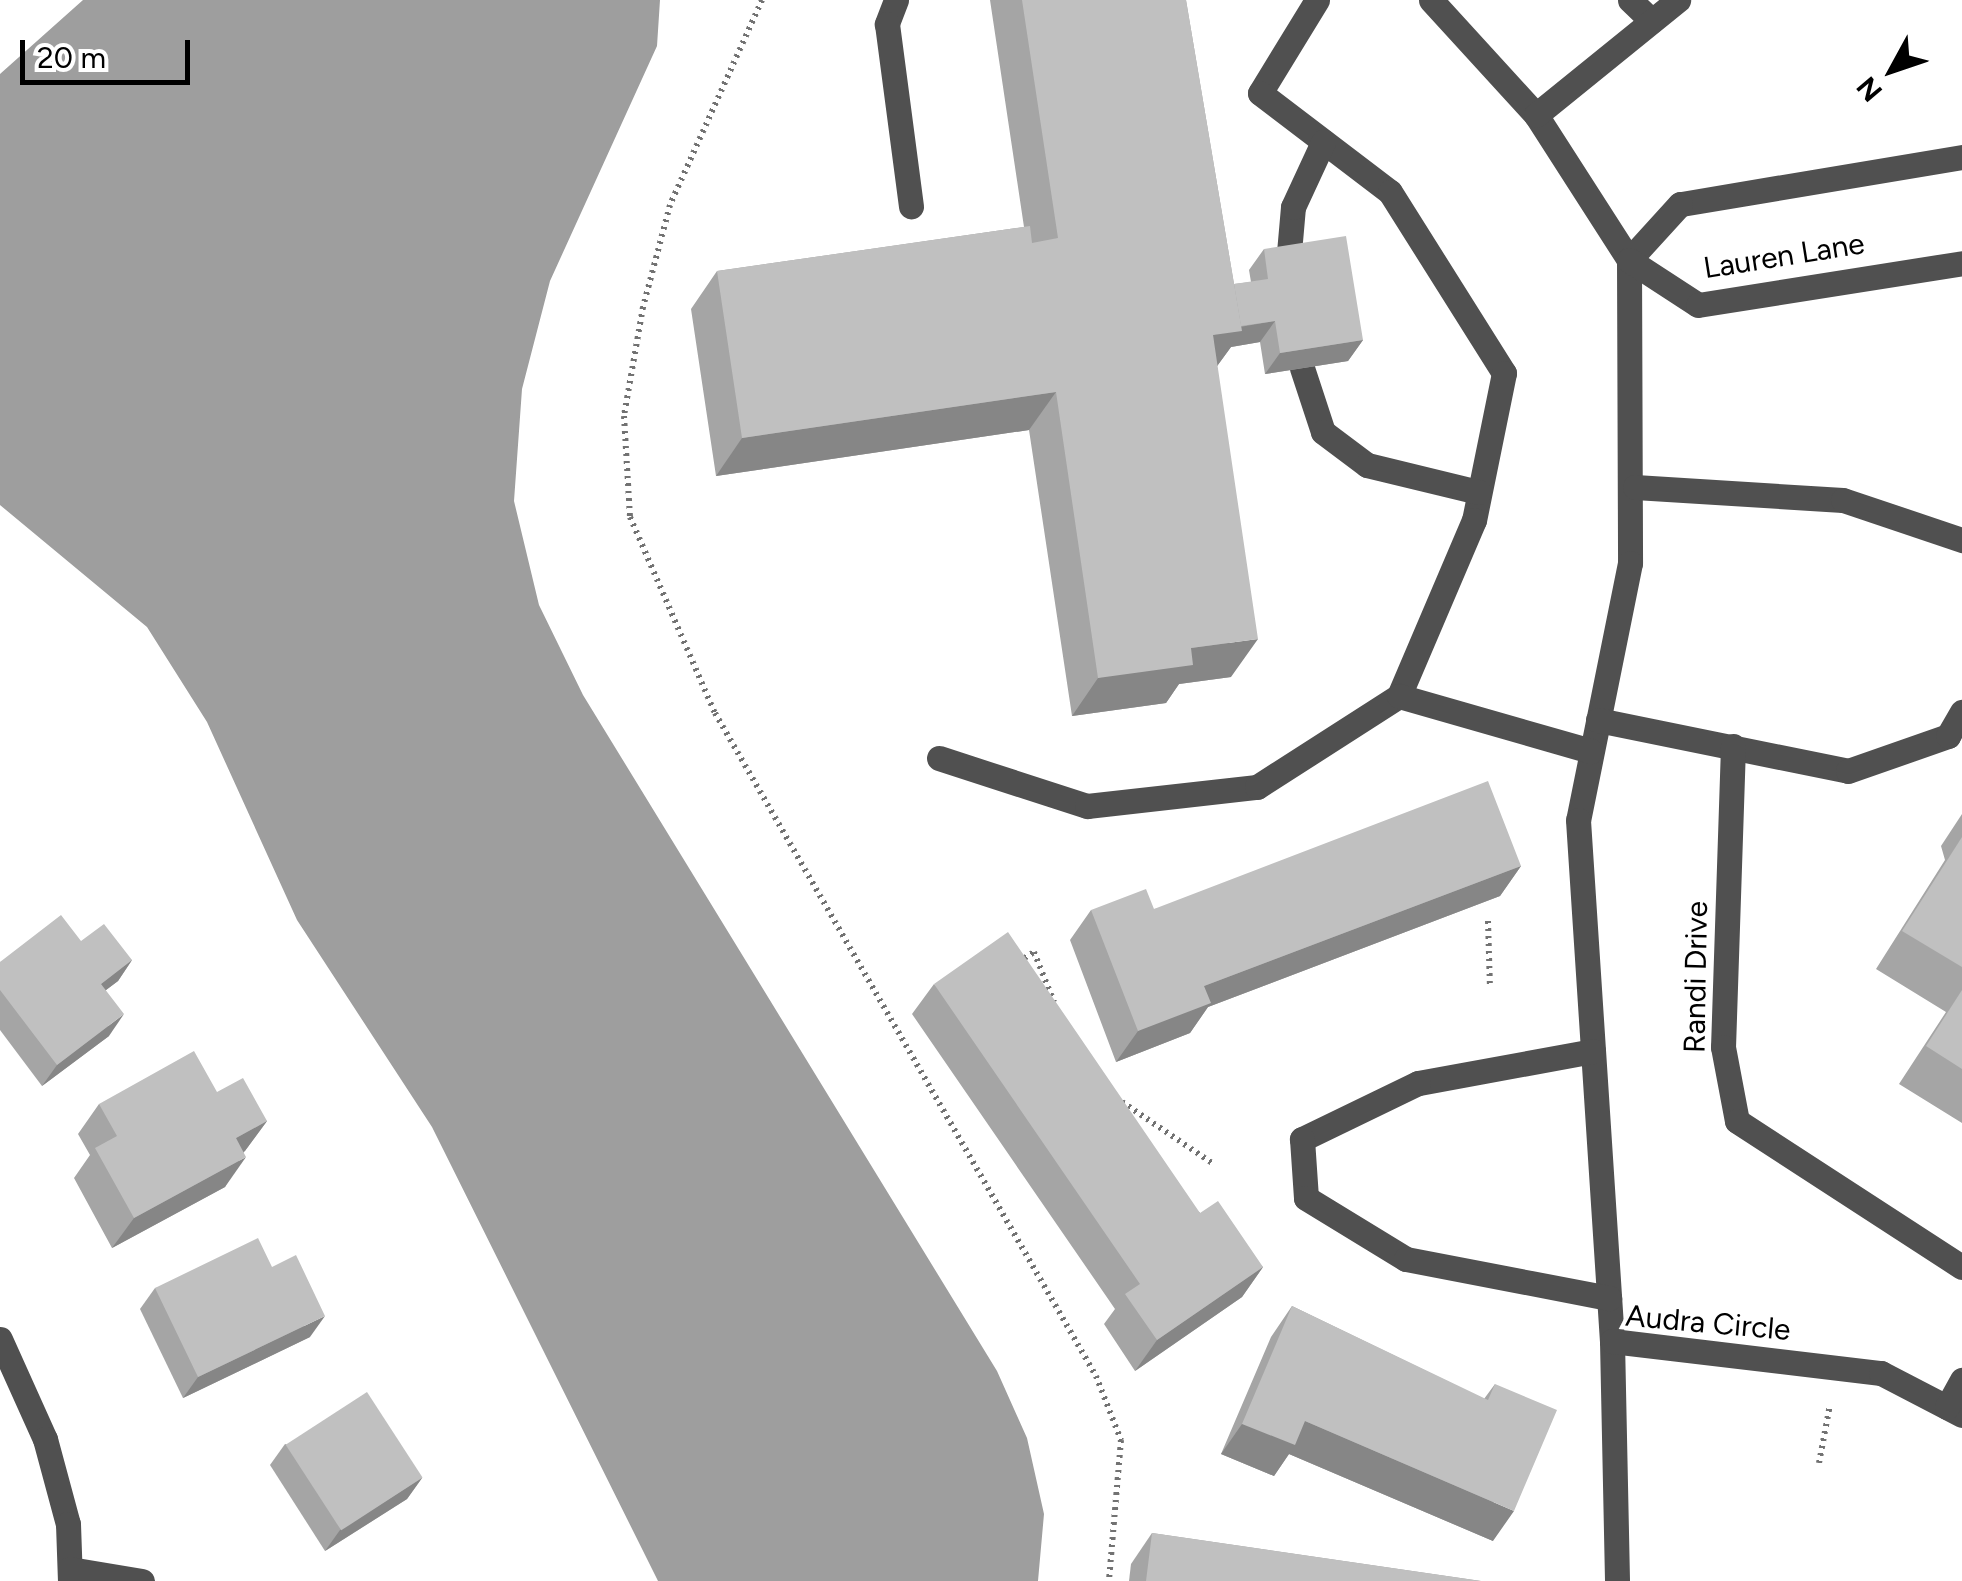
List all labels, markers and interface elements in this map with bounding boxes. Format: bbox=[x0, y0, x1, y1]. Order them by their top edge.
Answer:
scale bar bbox=[25, 20, 195, 82]
north arrow bbox=[1842, 20, 1942, 120]
text: 20 m bbox=[37, 39, 106, 76]
text: N bbox=[1849, 70, 1889, 109]
street label: Lauren Lane bbox=[1701, 226, 1867, 286]
street label: Randi Drive bbox=[1677, 901, 1715, 1053]
street label: Audra Circle bbox=[1624, 1298, 1792, 1348]

